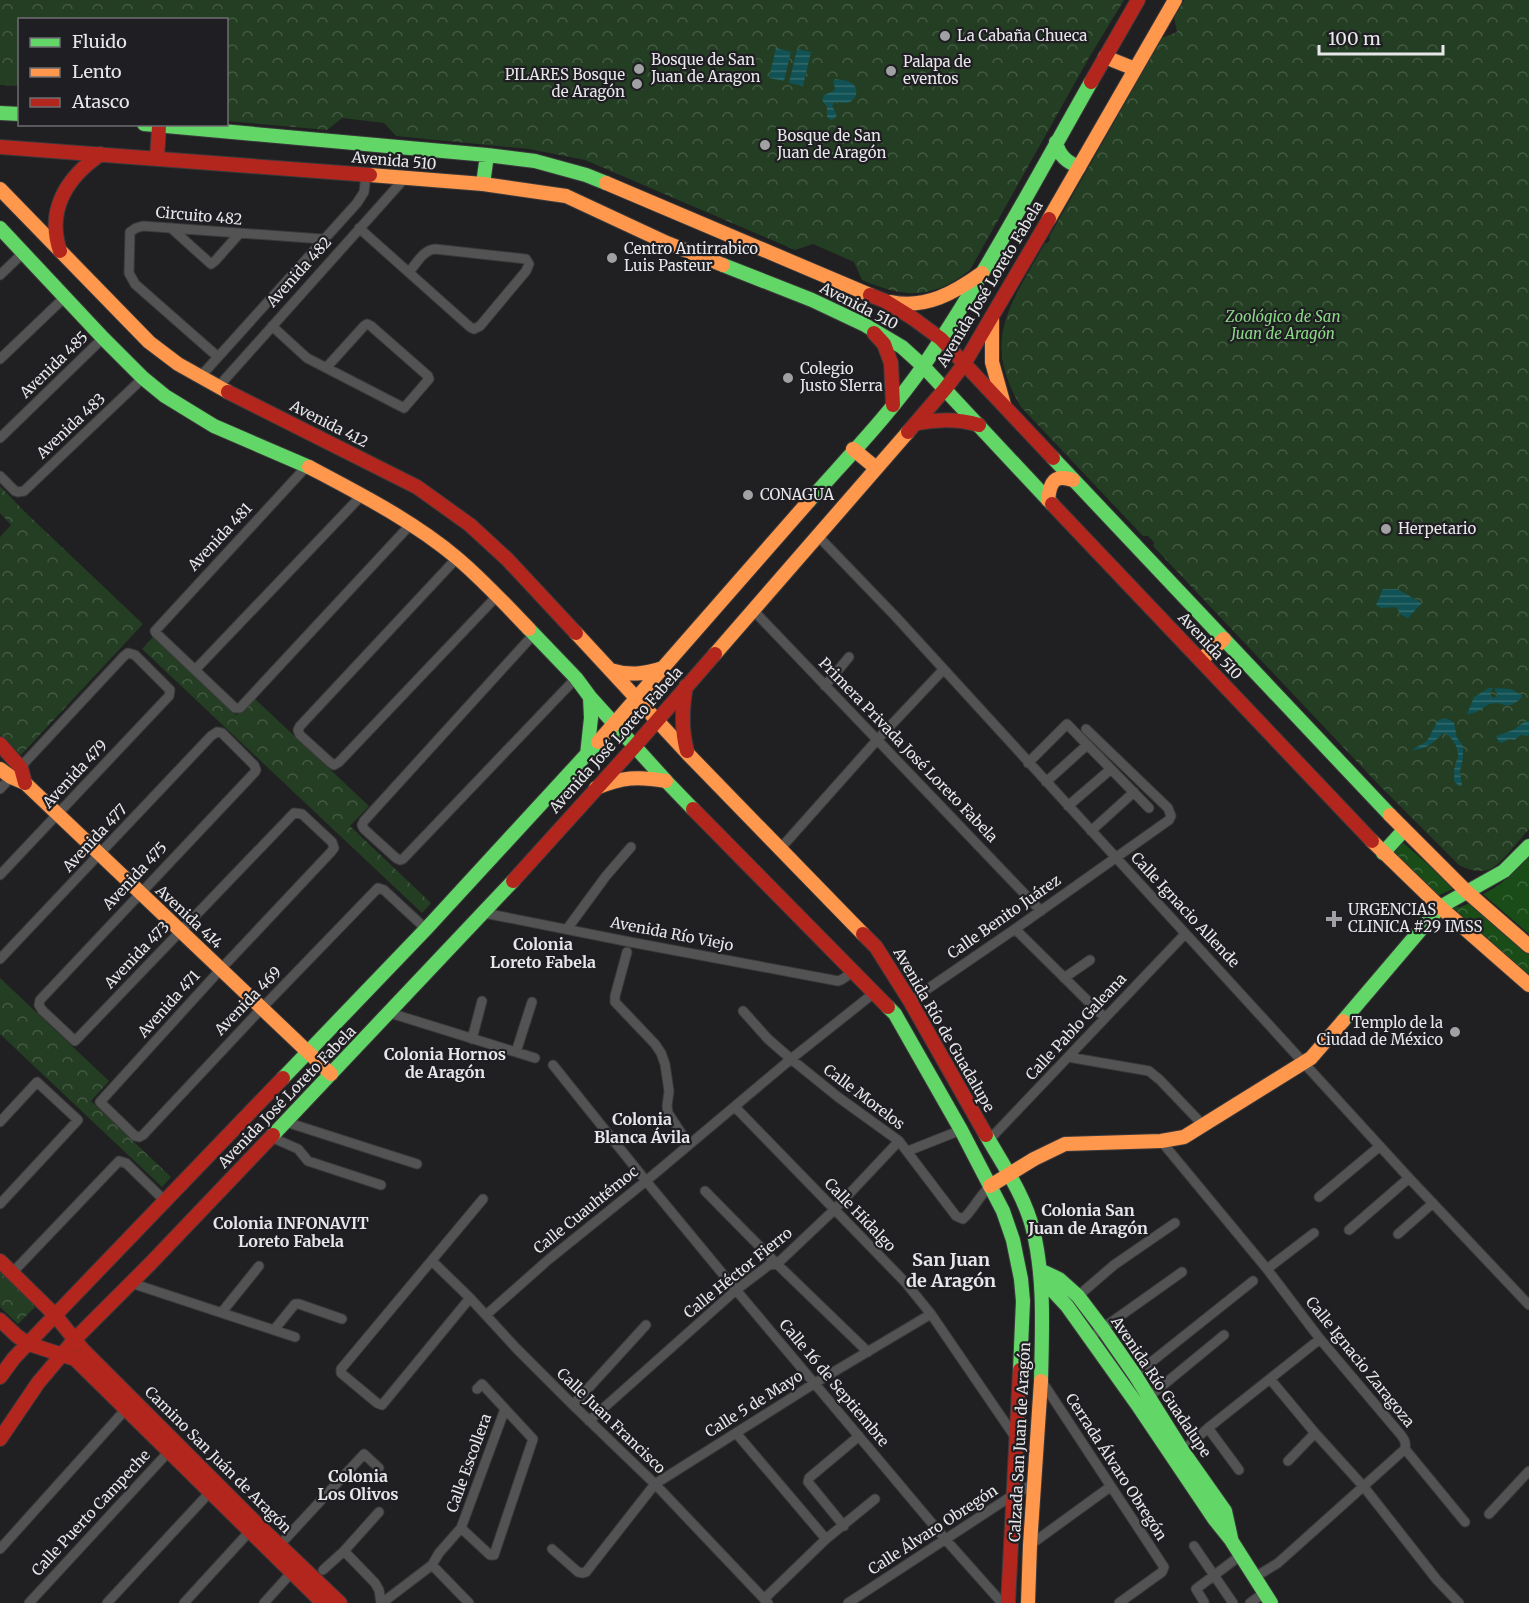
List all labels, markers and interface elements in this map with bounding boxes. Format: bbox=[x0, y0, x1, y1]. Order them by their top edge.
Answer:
legend bbox=[18, 18, 228, 126]
scale bar bbox=[1319, 18, 1444, 56]
place label: La Cabaña Chueca bbox=[957, 26, 1087, 45]
text: 100 m bbox=[1328, 27, 1381, 50]
marker: La Cabaña Chueca bbox=[938, 29, 952, 43]
text: Fluido bbox=[72, 30, 127, 53]
place label: Bosque de San Juan de Aragon bbox=[650, 50, 760, 86]
place label: Palapa de eventos bbox=[903, 52, 971, 88]
text: Lento bbox=[72, 60, 122, 83]
marker: Bosque de San Juan de Aragon bbox=[632, 62, 646, 76]
marker: Palapa de eventos bbox=[884, 64, 898, 78]
place label: PILARES Bosque de Aragón bbox=[505, 65, 625, 101]
marker: PILARES Bosque de Aragón bbox=[630, 77, 644, 91]
text: Atasco bbox=[71, 90, 130, 113]
place label: Bosque de San Juan de Aragón bbox=[776, 126, 886, 162]
marker: Bosque de San Juan de Aragón bbox=[758, 138, 772, 152]
street label: Avenida 510 bbox=[350, 147, 437, 174]
street label: Avenida José Loreto Fabela bbox=[932, 197, 1047, 371]
street label: Circuito 482 bbox=[155, 202, 243, 229]
street label: Avenida 482 bbox=[261, 233, 335, 312]
place label: Centro Antirrabico Luis Pasteur bbox=[624, 239, 758, 275]
marker: Centro Antirrabico Luis Pasteur bbox=[605, 251, 619, 265]
street label: Avenida 510 bbox=[816, 277, 901, 333]
park label: Zoológico de San Juan de Aragón bbox=[1225, 307, 1340, 343]
street label: Avenida 485 bbox=[15, 327, 92, 403]
place label: Colegio Justo SIerra bbox=[799, 359, 883, 395]
marker: Colegio Justo SIerra bbox=[781, 371, 795, 385]
street label: Avenida 483 bbox=[31, 389, 109, 463]
street label: Avenida 412 bbox=[286, 395, 371, 451]
place label: CONAGUA bbox=[760, 485, 834, 504]
marker: CONAGUA bbox=[741, 488, 755, 502]
street label: Avenida 481 bbox=[183, 499, 256, 575]
place label: Herpetario bbox=[1398, 519, 1476, 538]
marker: Herpetario bbox=[1379, 522, 1393, 536]
street label: Avenida 510 bbox=[1174, 607, 1246, 683]
street label: Primera Privada José Loreto Fabela bbox=[815, 653, 1002, 846]
street label: Avenida José Loreto Fabela bbox=[544, 662, 686, 818]
street label: Avenida 479 bbox=[38, 736, 111, 812]
street label: Avenida 477 bbox=[58, 799, 131, 876]
street label: Avenida 475 bbox=[98, 838, 171, 914]
street label: Calle Ignacio Allende bbox=[1127, 848, 1244, 971]
street label: Calle Benito Juárez bbox=[943, 870, 1064, 963]
street label: Avenida 414 bbox=[151, 880, 227, 952]
place label: URGENCIAS CLINICA #29 IMSS bbox=[1348, 900, 1483, 936]
marker: URGENCIAS CLINICA #29 IMSS bbox=[1325, 910, 1343, 928]
street label: Avenida Río Viejo bbox=[608, 912, 735, 955]
street label: Avenida 473 bbox=[99, 917, 173, 993]
district label: Colonia Loreto Fabela bbox=[490, 934, 596, 972]
street label: Avenida Río de Guadalupe bbox=[889, 943, 999, 1115]
street label: Avenida 469 bbox=[209, 962, 285, 1040]
street label: Avenida 471 bbox=[133, 966, 204, 1042]
street label: Calle Pablo Galeana bbox=[1021, 969, 1130, 1084]
place label: Templo de la Ciudad de México bbox=[1316, 1013, 1443, 1049]
street label: Avenida José Loreto Fabela bbox=[213, 1021, 360, 1173]
marker: Templo de la Ciudad de México bbox=[1448, 1025, 1462, 1039]
district label: Colonia Hornos de Aragón bbox=[384, 1044, 506, 1082]
street label: Calle Morelos bbox=[820, 1060, 909, 1133]
district label: Colonia Blanca Ávila bbox=[594, 1109, 690, 1147]
street label: Calle Cuauhtémoc bbox=[529, 1161, 642, 1258]
street label: Calle Hidalgo bbox=[821, 1174, 900, 1256]
district label: Colonia San Juan de Aragón bbox=[1027, 1200, 1148, 1238]
district label: Colonia INFONAVIT Loreto Fabela bbox=[213, 1213, 369, 1251]
street label: Calle Héctor Fierro bbox=[680, 1223, 796, 1322]
district label: San Juan de Aragón bbox=[906, 1248, 996, 1292]
street label: Calle Ignacio Zaragoza bbox=[1302, 1293, 1419, 1431]
street label: Avenida Río Guadalupe bbox=[1107, 1312, 1216, 1461]
street label: Calle 16 de Septiembre bbox=[775, 1315, 893, 1450]
street label: Calzada San Juan de Aragón bbox=[1005, 1341, 1034, 1542]
street label: Calle Juan Francisco bbox=[553, 1364, 670, 1478]
street label: Calle 5 de Mayo bbox=[701, 1366, 806, 1441]
street label: Camino San Juán de Aragón bbox=[141, 1382, 296, 1537]
street label: Cerrada Álvaro Obregón bbox=[1062, 1389, 1172, 1544]
street label: Calle Escollera bbox=[442, 1411, 495, 1515]
street label: Calle Puerto Campeche bbox=[27, 1446, 154, 1580]
district label: Colonia Los Olivos bbox=[317, 1466, 399, 1504]
street label: Calle Álvaro Obregón bbox=[864, 1480, 1001, 1579]

